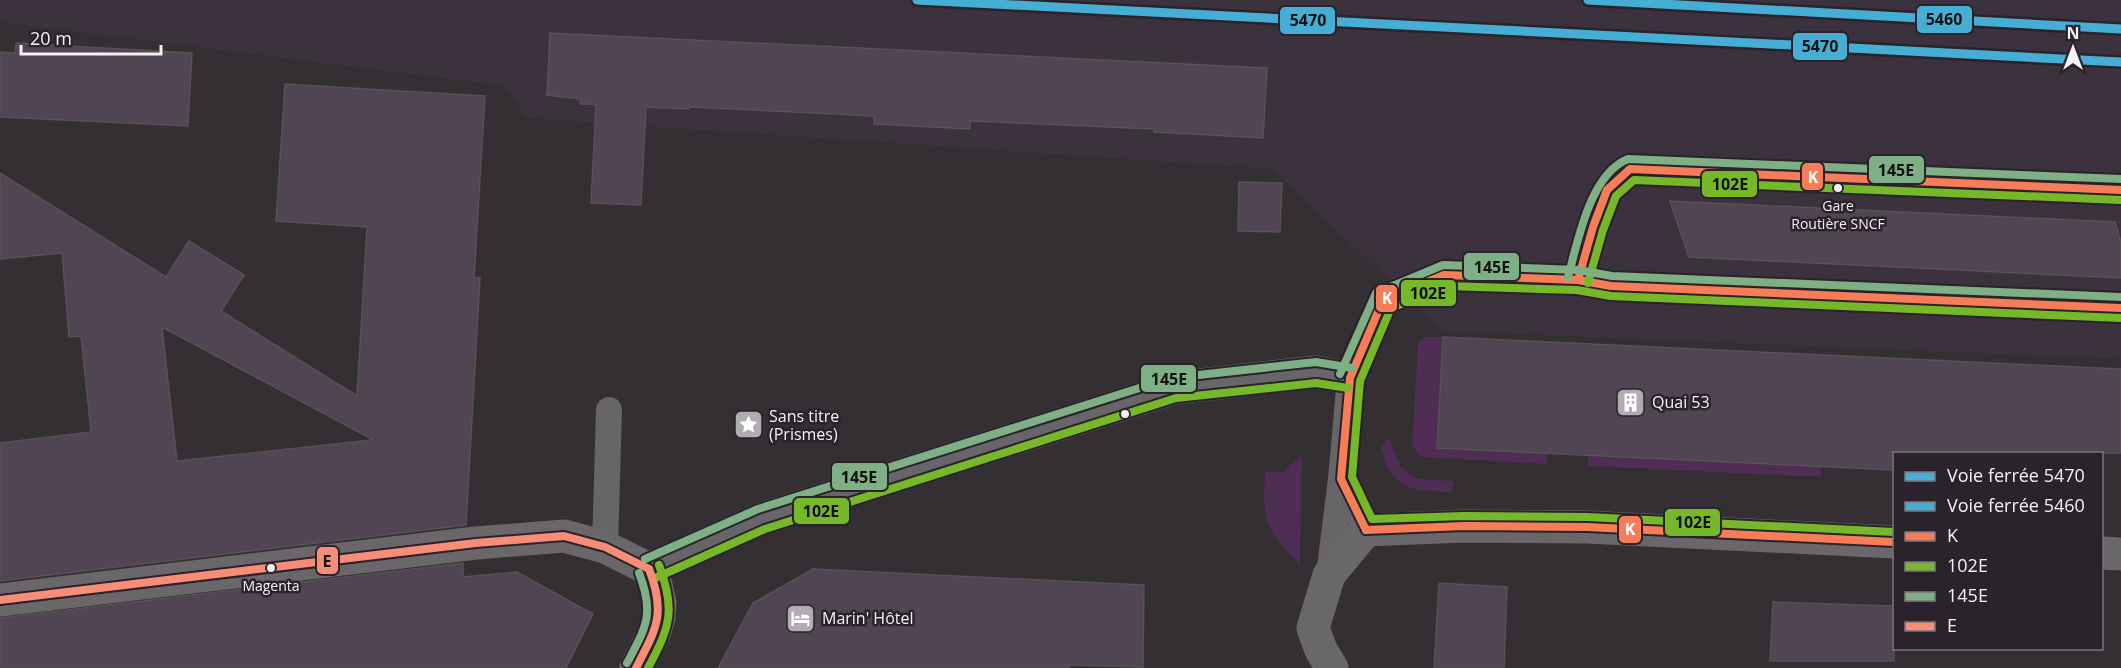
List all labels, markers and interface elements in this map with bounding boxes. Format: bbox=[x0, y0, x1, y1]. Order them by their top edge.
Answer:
line badge: 5460 bbox=[1916, 5, 1973, 34]
line badge: 5470 bbox=[1279, 6, 1336, 35]
text: 5460 bbox=[1926, 8, 1962, 30]
text: 5470 bbox=[1290, 9, 1326, 31]
scale bar bbox=[21, 18, 160, 56]
north arrow bbox=[2043, 18, 2103, 78]
text: N bbox=[2066, 22, 2080, 44]
text: 20 m bbox=[30, 26, 72, 50]
line badge: 5470 bbox=[1792, 32, 1848, 61]
text: 5470 bbox=[1802, 35, 1838, 57]
line badge: 145E bbox=[1868, 155, 1925, 184]
text: 145E bbox=[1878, 159, 1914, 181]
line badge: K bbox=[1801, 162, 1824, 191]
text: K bbox=[1808, 166, 1819, 188]
line badge: 102E bbox=[1701, 170, 1758, 198]
text: 102E bbox=[1712, 173, 1748, 195]
marker: Gare Routière SNCF bbox=[1832, 182, 1844, 194]
place label: Gare Routière SNCF bbox=[1791, 196, 1885, 233]
line badge: 145E bbox=[1463, 252, 1520, 281]
text: 145E bbox=[1474, 256, 1510, 278]
line badge: 102E bbox=[1400, 279, 1457, 307]
text: 102E bbox=[1410, 282, 1446, 304]
line badge: K bbox=[1375, 284, 1398, 313]
text: K bbox=[1382, 287, 1393, 309]
line badge: 145E bbox=[1140, 364, 1197, 393]
text: 145E bbox=[1151, 368, 1187, 390]
building icon: Quai 53 bbox=[1615, 386, 1647, 418]
place label: Quai 53 bbox=[1652, 391, 1710, 413]
place label: Sans titre (Prismes) bbox=[769, 405, 839, 445]
unlabelled marker bbox=[1119, 408, 1131, 420]
place icon: Sans titre (Prismes) bbox=[732, 409, 764, 441]
legend bbox=[1893, 452, 2103, 650]
line badge: 145E bbox=[831, 462, 888, 491]
text: Voie ferrée 5470 bbox=[1947, 463, 2085, 487]
text: 145E bbox=[841, 466, 877, 488]
text: Voie ferrée 5460 bbox=[1947, 493, 2085, 517]
line badge: 102E bbox=[793, 497, 850, 525]
text: 102E bbox=[803, 500, 839, 522]
line badge: 102E bbox=[1664, 508, 1721, 537]
text: 102E bbox=[1675, 511, 1711, 533]
line badge: K bbox=[1618, 515, 1642, 544]
text: K bbox=[1625, 518, 1636, 540]
text: K bbox=[1947, 523, 1959, 547]
line badge: E bbox=[316, 546, 339, 575]
text: E bbox=[323, 550, 332, 572]
text: 102E bbox=[1947, 553, 1988, 577]
marker: Magenta bbox=[265, 562, 277, 574]
place label: Magenta bbox=[242, 576, 300, 595]
text: 145E bbox=[1947, 583, 1988, 607]
hotel icon: Marin' Hôtel bbox=[785, 602, 817, 634]
place label: Marin' Hôtel bbox=[822, 607, 913, 629]
text: E bbox=[1947, 613, 1957, 637]

